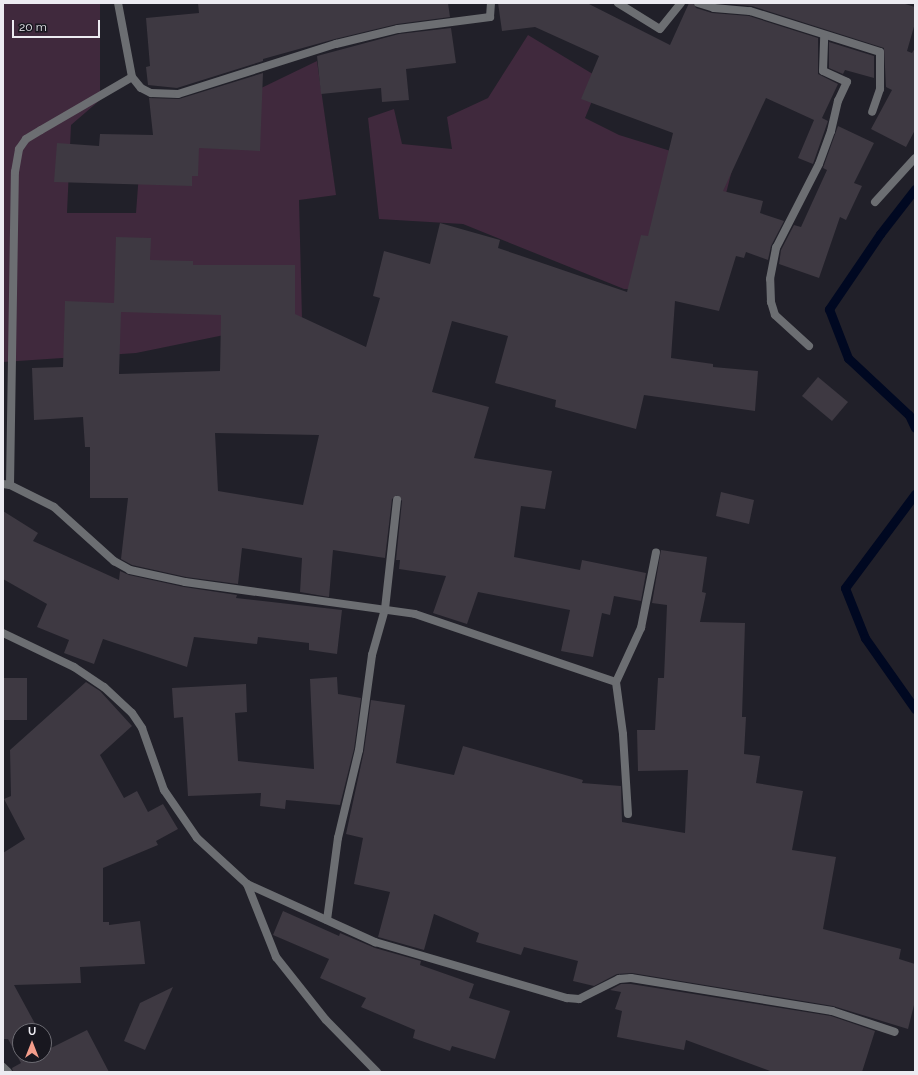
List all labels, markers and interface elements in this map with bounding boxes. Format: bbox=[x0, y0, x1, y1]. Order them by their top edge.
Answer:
scale bar bbox=[14, 12, 102, 38]
text: 20 m bbox=[19, 20, 47, 34]
north arrow bbox=[12, 1023, 52, 1063]
text: U bbox=[28, 1025, 36, 1038]

